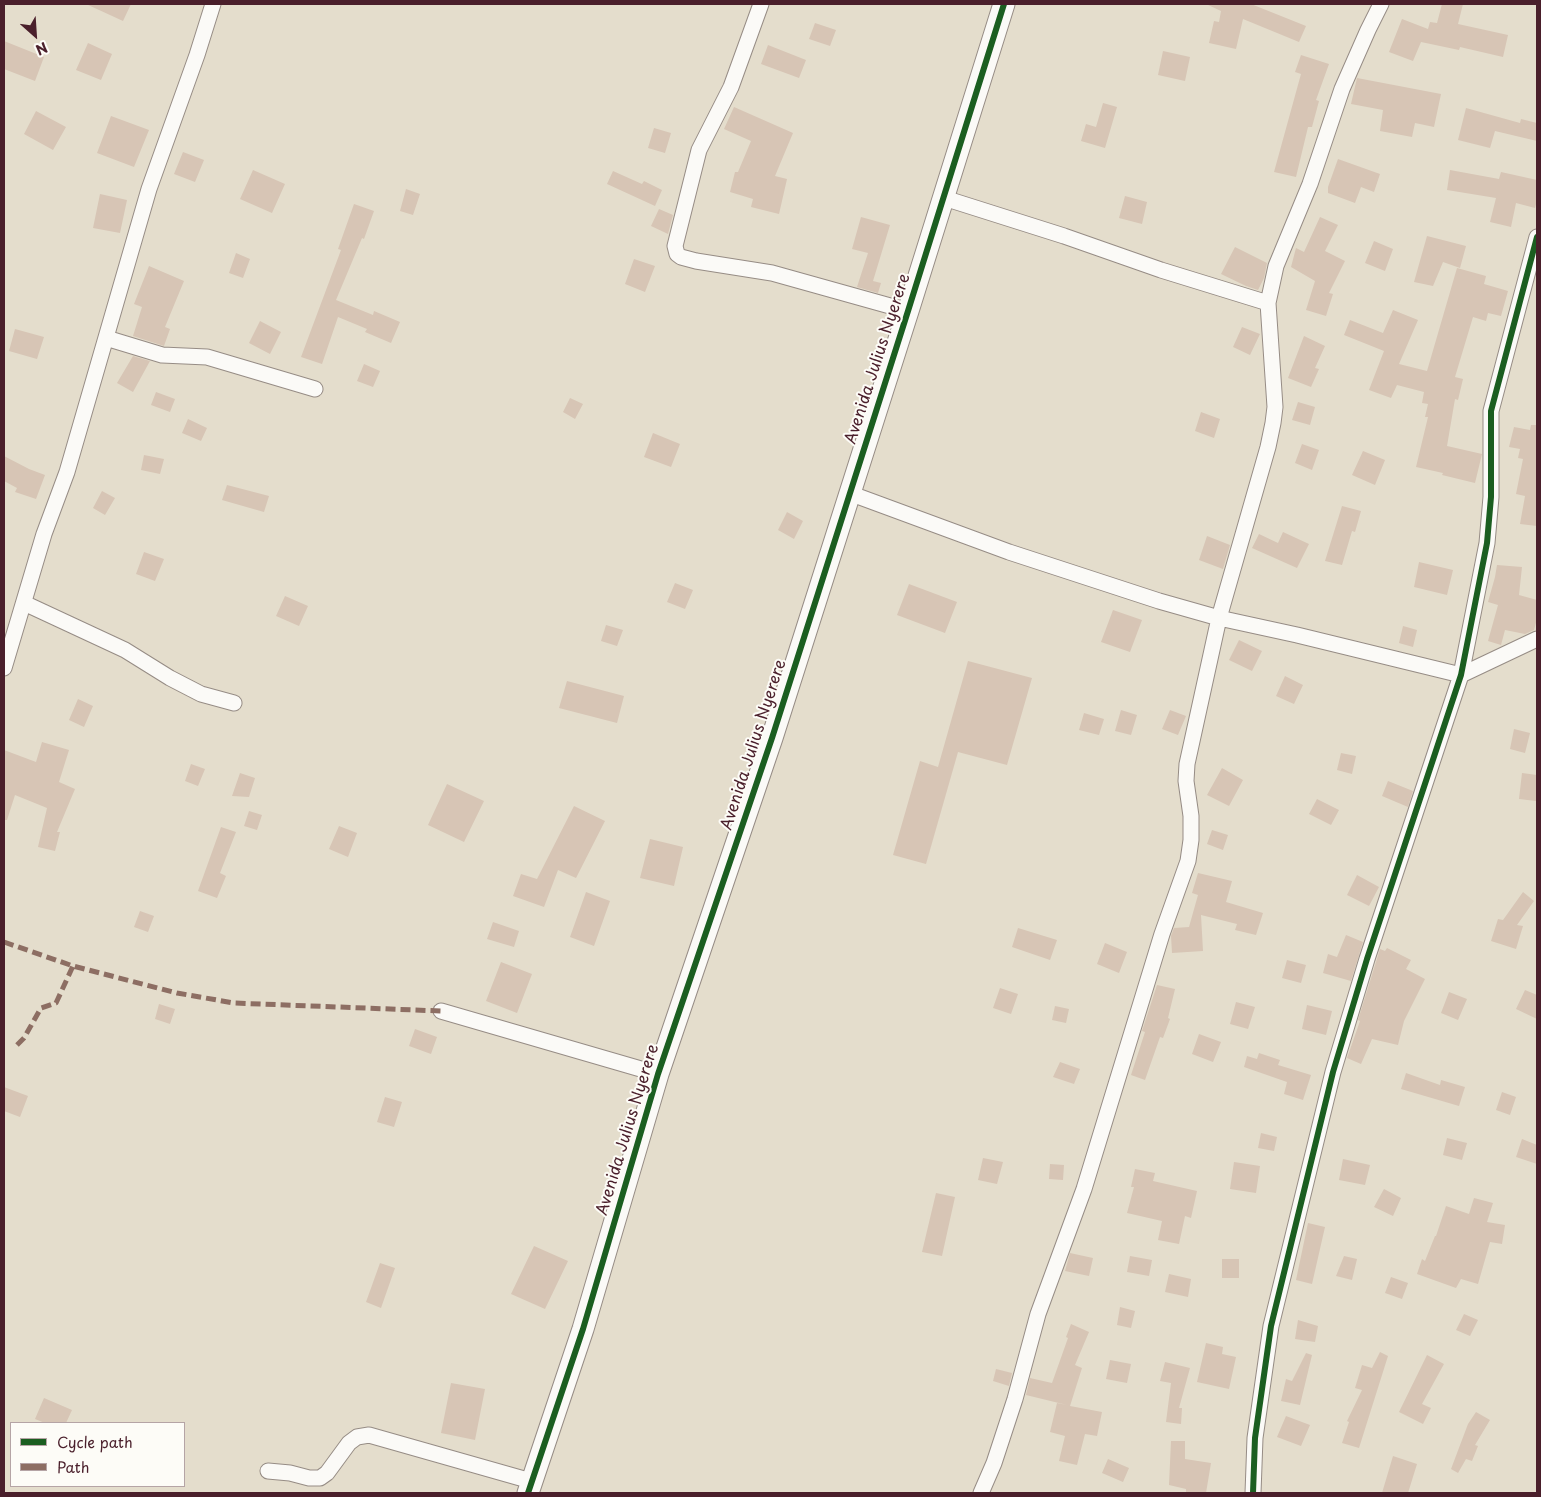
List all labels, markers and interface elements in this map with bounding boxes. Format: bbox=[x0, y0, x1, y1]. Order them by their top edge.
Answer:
north arrow bbox=[10, 10, 60, 60]
text: N bbox=[32, 37, 51, 61]
street label: Avenida Julius Nyerere bbox=[841, 271, 915, 447]
street label: Avenida Julius Nyerere bbox=[717, 657, 791, 833]
street label: Avenida Julius Nyerere bbox=[593, 1042, 663, 1218]
legend bbox=[10, 1422, 185, 1487]
text: Cycle path bbox=[57, 1430, 133, 1453]
text: Path bbox=[57, 1455, 89, 1478]

